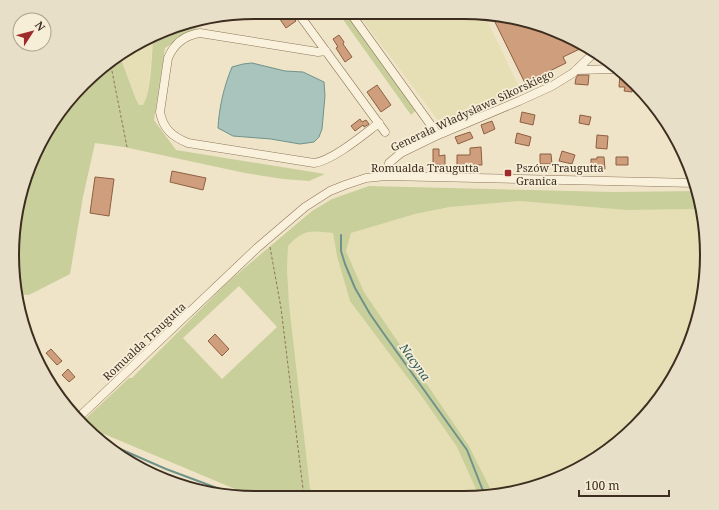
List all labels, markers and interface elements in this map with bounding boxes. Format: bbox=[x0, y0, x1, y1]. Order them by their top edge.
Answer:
north arrow bbox=[12, 12, 52, 52]
text: N bbox=[32, 18, 49, 34]
street label: Generała Władysława Sikorskiego bbox=[388, 66, 556, 154]
street label: Romualda Traugutta bbox=[371, 160, 479, 175]
place label: Pszów Traugutta Granica bbox=[516, 160, 604, 188]
marker: Pszów Traugutta Granica bbox=[503, 168, 513, 178]
street label: Romualda Traugutta bbox=[99, 299, 189, 383]
water label: Nacyna bbox=[395, 339, 434, 384]
scale bar bbox=[579, 472, 669, 498]
text: 100 m bbox=[585, 477, 620, 494]

